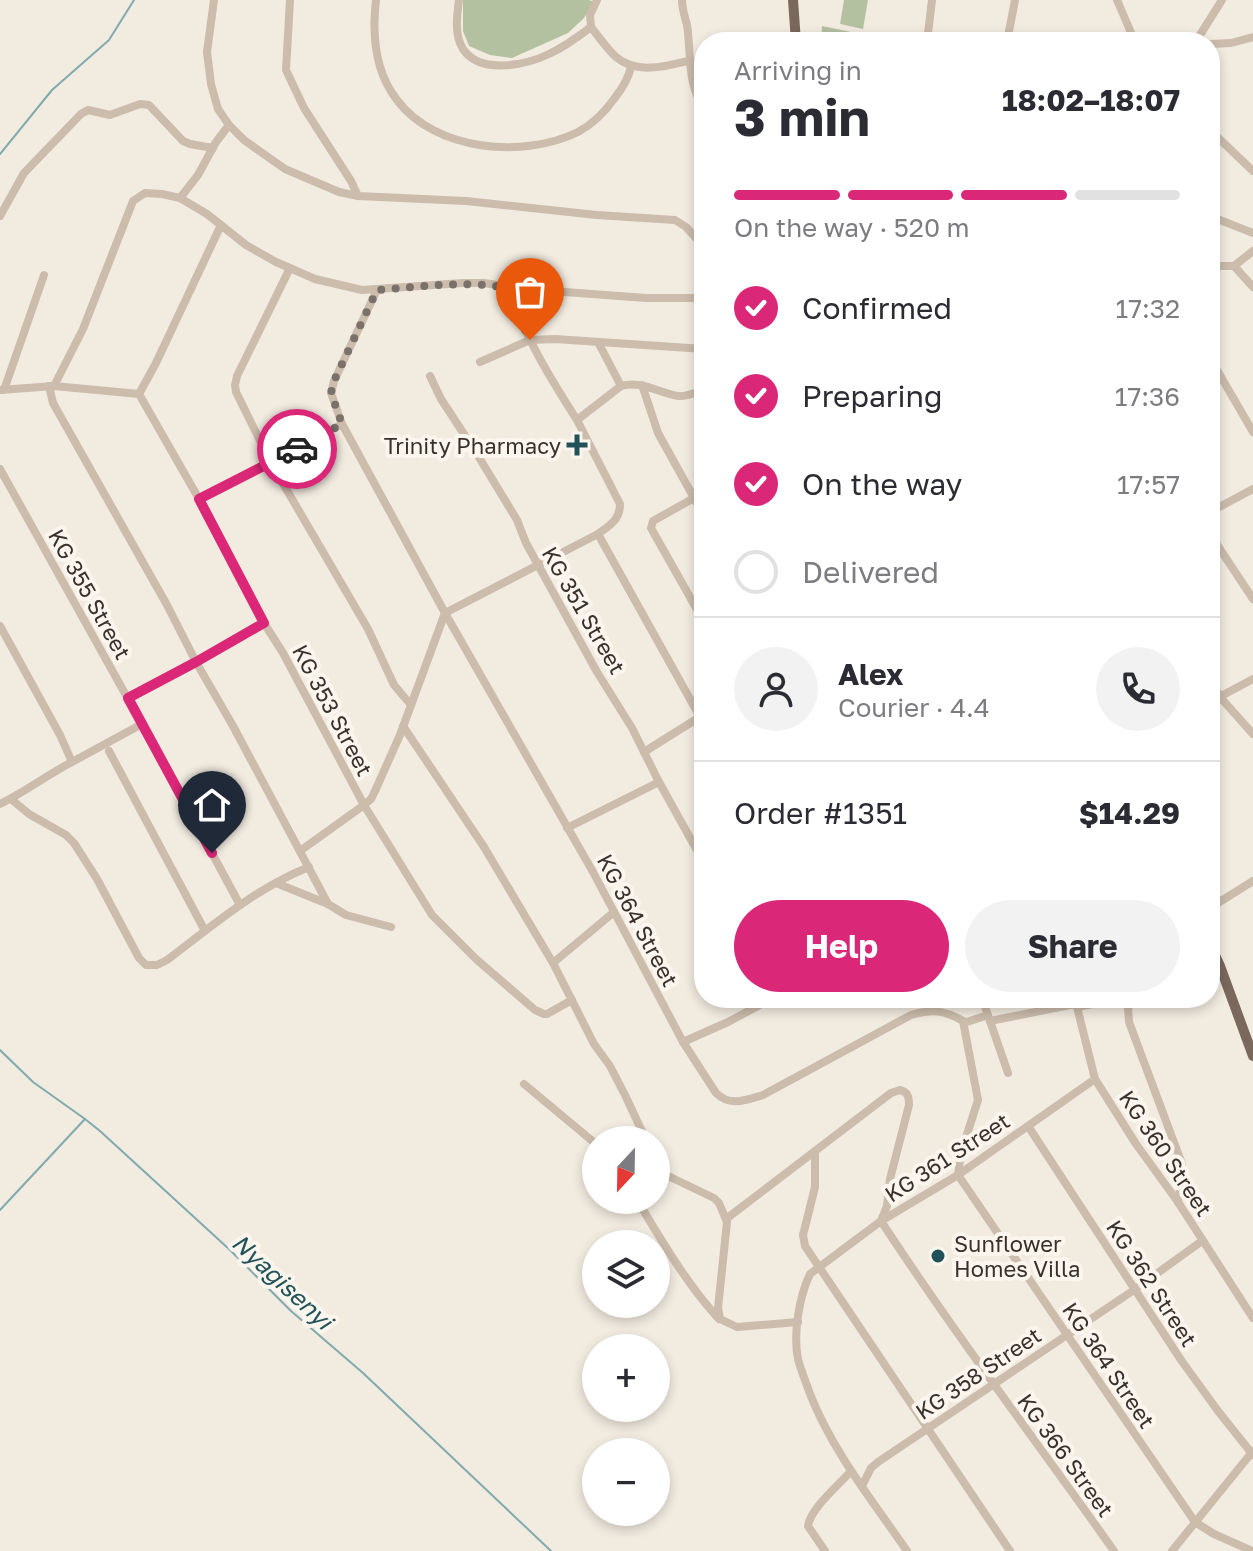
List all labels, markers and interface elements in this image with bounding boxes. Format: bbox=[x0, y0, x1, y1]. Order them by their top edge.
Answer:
text: Arriving in bbox=[734, 55, 862, 86]
text: 18:02–18:07 bbox=[1002, 82, 1180, 118]
text: 3 min bbox=[734, 85, 870, 147]
text: On the way · 520 m bbox=[734, 212, 970, 243]
pin bbox=[496, 258, 564, 340]
icon: bag bbox=[508, 270, 552, 314]
icon: check bbox=[734, 286, 778, 330]
text: Confirmed bbox=[802, 290, 952, 326]
text: 17:32 bbox=[1116, 293, 1180, 324]
icon: check bbox=[734, 374, 778, 418]
text: Preparing bbox=[802, 378, 943, 414]
text: 17:36 bbox=[1115, 381, 1180, 412]
courier bbox=[257, 409, 337, 489]
icon: car bbox=[275, 427, 319, 471]
place label: Trinity Pharmacy bbox=[384, 432, 561, 459]
marker: Trinity Pharmacy bbox=[568, 436, 586, 454]
icon: check bbox=[734, 462, 778, 506]
text: On the way bbox=[802, 466, 962, 502]
text: 17:57 bbox=[1117, 469, 1180, 500]
street label: KG 355 Street bbox=[43, 524, 137, 664]
street label: KG 351 Street bbox=[537, 541, 631, 679]
text: Delivered bbox=[802, 554, 939, 590]
street label: KG 353 Street bbox=[287, 640, 379, 780]
button: person bbox=[734, 647, 818, 731]
button: phone bbox=[1096, 647, 1180, 731]
text: Alex bbox=[838, 656, 903, 692]
text: Courier · 4.4 bbox=[838, 692, 990, 723]
pin bbox=[178, 771, 246, 853]
icon: home bbox=[190, 783, 234, 827]
text: Order #1351 bbox=[734, 795, 907, 831]
text: $14.29 bbox=[1079, 795, 1180, 831]
street label: KG 364 Street bbox=[592, 849, 684, 991]
button: Help bbox=[734, 900, 949, 992]
button: Share bbox=[965, 900, 1180, 992]
street label: KG 360 Street bbox=[1114, 1085, 1218, 1221]
street label: KG 361 Street bbox=[880, 1107, 1014, 1207]
north arrow bbox=[582, 1126, 670, 1214]
map controls bbox=[582, 1126, 670, 1526]
street label: KG 362 Street bbox=[1101, 1215, 1203, 1351]
water label: Nyagisenyi bbox=[226, 1227, 341, 1337]
button: layers bbox=[582, 1230, 670, 1318]
place label: Sunflower Homes Villa bbox=[954, 1230, 1080, 1282]
marker: Sunflower Homes Villa bbox=[929, 1247, 947, 1265]
street label: KG 364 Street bbox=[1057, 1297, 1161, 1433]
street label: KG 358 Street bbox=[910, 1321, 1046, 1425]
button: + bbox=[582, 1334, 670, 1422]
street label: KG 366 Street bbox=[1012, 1388, 1120, 1522]
button: − bbox=[582, 1438, 670, 1526]

